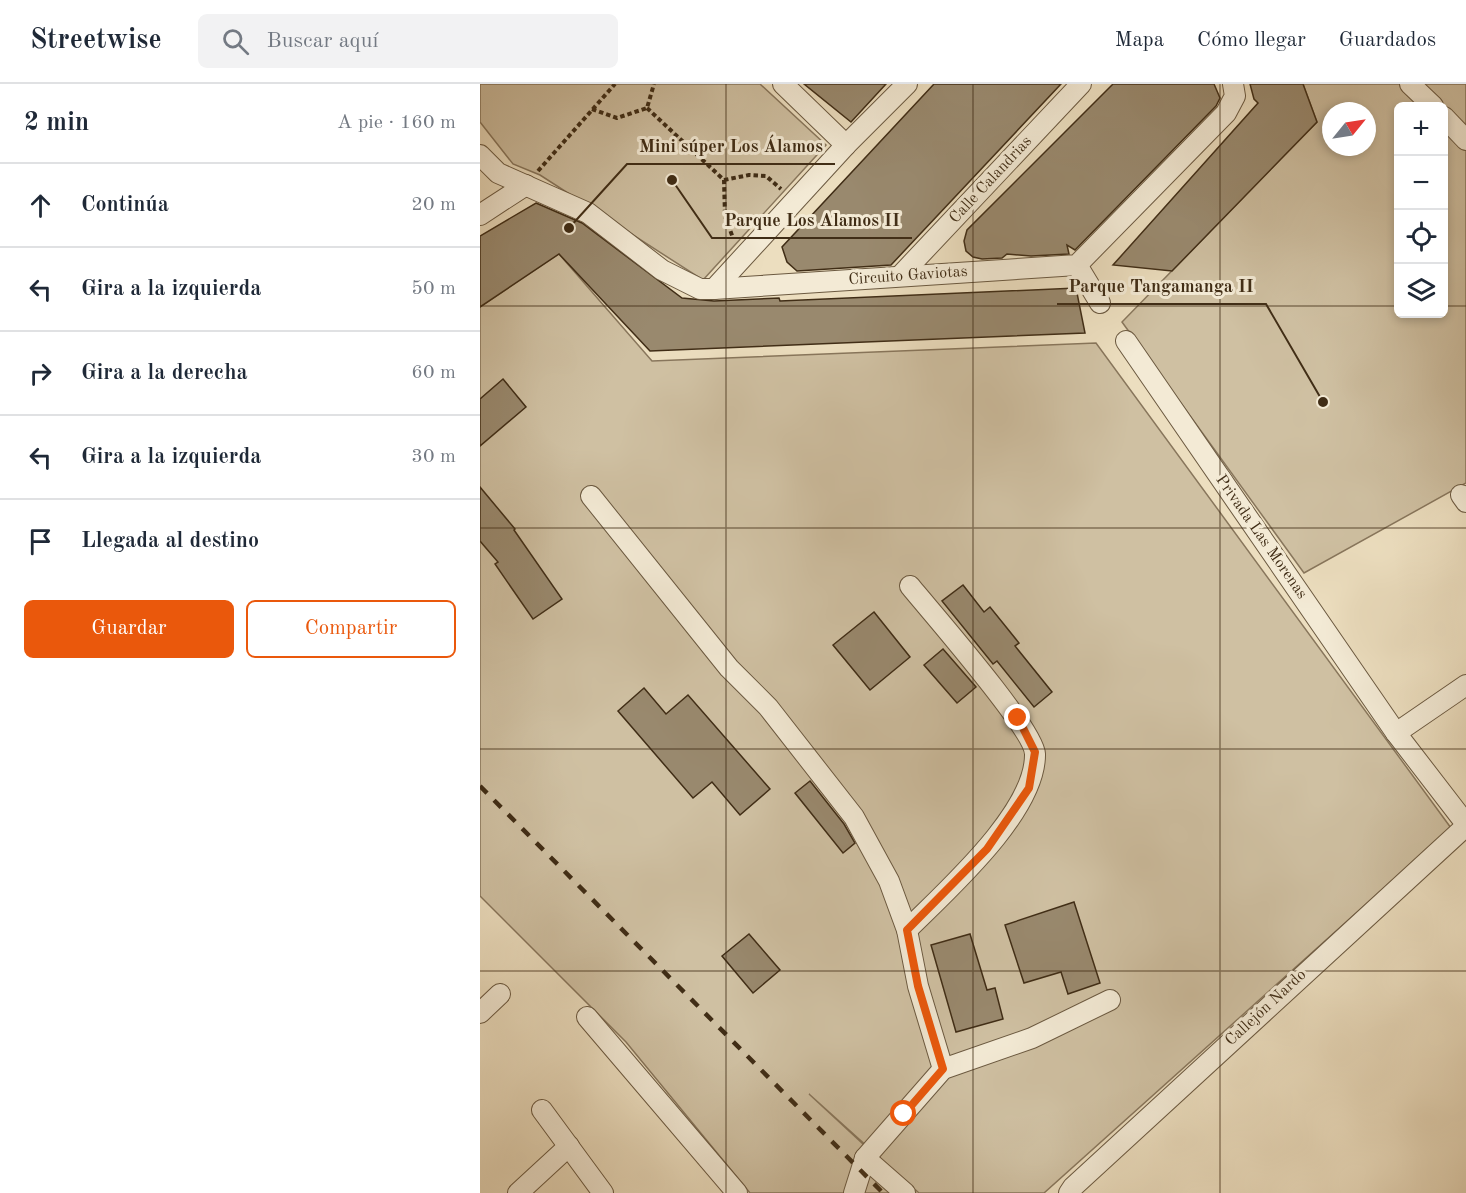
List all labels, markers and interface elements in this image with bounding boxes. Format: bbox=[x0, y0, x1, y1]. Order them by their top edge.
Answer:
search box bbox=[198, 14, 618, 68]
icon: search bbox=[219, 25, 252, 58]
text: Streetwise bbox=[30, 27, 162, 55]
text: Buscar aquí bbox=[267, 30, 378, 52]
text: Mapa bbox=[1115, 30, 1164, 51]
text: Cómo llegar bbox=[1197, 30, 1306, 51]
text: Guardados bbox=[1339, 30, 1436, 51]
north arrow bbox=[1322, 102, 1376, 156]
map controls bbox=[1394, 102, 1448, 318]
button: + bbox=[1394, 102, 1448, 156]
text: 2 min bbox=[24, 110, 89, 136]
text: A pie · 160 m bbox=[337, 113, 456, 133]
callout: Mini súper Los Álamos bbox=[627, 128, 835, 164]
street label: Calle Calandrias bbox=[947, 133, 1035, 227]
text: Mini súper Los Álamos bbox=[639, 134, 823, 156]
button: − bbox=[1394, 156, 1448, 210]
icon: ahead bbox=[24, 189, 57, 222]
text: Continúa bbox=[81, 194, 169, 216]
text: 20 m bbox=[411, 195, 456, 215]
callout: Parque Los Alamos II bbox=[712, 202, 912, 238]
button: locate bbox=[1394, 210, 1448, 264]
text: Parque Los Alamos II bbox=[724, 212, 900, 230]
street label: Circuito Gaviotas bbox=[848, 264, 968, 288]
button: layers bbox=[1394, 264, 1448, 318]
callout: Parque Tangamanga II bbox=[1057, 268, 1266, 304]
icon: left bbox=[24, 273, 57, 306]
text: Gira a la izquierda bbox=[81, 278, 261, 300]
text: Parque Tangamanga II bbox=[1068, 278, 1254, 296]
text: 50 m bbox=[411, 279, 456, 299]
icon: right bbox=[24, 357, 57, 390]
text: Gira a la derecha bbox=[81, 362, 248, 384]
text: 60 m bbox=[411, 363, 456, 383]
icon: left bbox=[24, 441, 57, 474]
text: Gira a la izquierda bbox=[81, 446, 261, 468]
text: 30 m bbox=[411, 447, 456, 467]
street label: Privada Las Morenas bbox=[1212, 472, 1310, 602]
icon: arrive bbox=[24, 525, 57, 558]
text: Llegada al destino bbox=[81, 530, 259, 552]
button: Guardar bbox=[24, 600, 234, 658]
button: Compartir bbox=[246, 600, 456, 658]
route end bbox=[1004, 704, 1030, 730]
street label: Callejón Nardo bbox=[1223, 967, 1309, 1049]
route start bbox=[890, 1100, 916, 1126]

